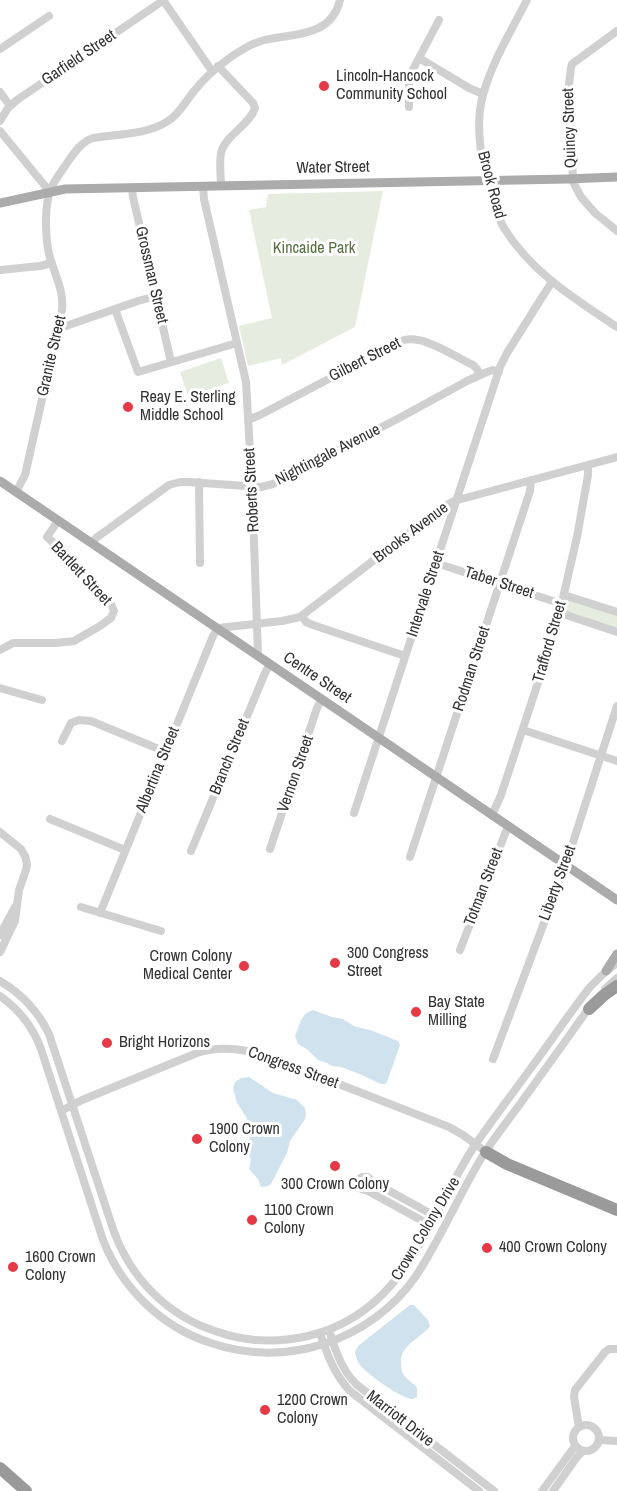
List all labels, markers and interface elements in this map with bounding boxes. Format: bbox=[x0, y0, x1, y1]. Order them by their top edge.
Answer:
street label: Garfield Street bbox=[38, 26, 120, 90]
place label: Lincoln-Hancock Community School bbox=[336, 67, 447, 105]
marker: Lincoln-Hancock Community School bbox=[317, 79, 331, 93]
street label: Quincy Street bbox=[559, 88, 581, 168]
street label: Brook Road bbox=[473, 149, 509, 221]
street label: Water Street bbox=[296, 158, 370, 178]
street label: Grossman Street bbox=[130, 225, 172, 325]
park label: Kincaide Park bbox=[273, 239, 355, 259]
street label: Granite Street bbox=[33, 314, 71, 398]
street label: Gilbert Street bbox=[326, 334, 404, 386]
place label: Reay E. Sterling Middle School bbox=[140, 388, 236, 426]
marker: Reay E. Sterling Middle School bbox=[121, 400, 135, 414]
street label: Nightingale Avenue bbox=[272, 420, 384, 490]
street label: Roberts Street bbox=[240, 447, 264, 533]
street label: Brooks Avenue bbox=[370, 499, 452, 567]
street label: Bartlett Street bbox=[47, 538, 115, 610]
street label: Intervale Street bbox=[403, 549, 449, 639]
street label: Taber Street bbox=[462, 563, 536, 603]
street label: Trafford Street bbox=[529, 599, 571, 685]
street label: Rodman Street bbox=[449, 624, 495, 714]
street label: Centre Street bbox=[279, 648, 355, 708]
street label: Branch Street bbox=[206, 716, 254, 798]
street label: Albertina Street bbox=[132, 724, 184, 816]
street label: Vernon Street bbox=[274, 733, 318, 815]
street label: Liberty Street bbox=[536, 843, 580, 923]
street label: Totman Street bbox=[460, 845, 508, 929]
place label: 300 Congress Street bbox=[347, 944, 429, 982]
place label: Crown Colony Medical Center bbox=[143, 947, 232, 985]
marker: 300 Congress Street bbox=[328, 956, 342, 970]
marker: Crown Colony Medical Center bbox=[237, 959, 251, 973]
place label: Bay State Milling bbox=[428, 993, 485, 1031]
marker: Bay State Milling bbox=[409, 1005, 423, 1019]
place label: Bright Horizons bbox=[119, 1033, 210, 1053]
marker: Bright Horizons bbox=[100, 1036, 114, 1050]
street label: Congress Street bbox=[245, 1043, 341, 1093]
place label: 1900 Crown Colony bbox=[209, 1120, 280, 1158]
marker: 1900 Crown Colony bbox=[190, 1132, 204, 1146]
marker: 300 Crown Colony bbox=[328, 1159, 342, 1173]
street label: Crown Colony Drive bbox=[388, 1174, 464, 1284]
place label: 300 Crown Colony bbox=[281, 1175, 389, 1195]
place label: 1100 Crown Colony bbox=[264, 1201, 334, 1239]
marker: 1100 Crown Colony bbox=[245, 1213, 259, 1227]
place label: 400 Crown Colony bbox=[499, 1238, 607, 1258]
marker: 400 Crown Colony bbox=[480, 1241, 494, 1255]
place label: 1600 Crown Colony bbox=[25, 1248, 96, 1286]
marker: 1600 Crown Colony bbox=[6, 1260, 20, 1274]
street label: Marriott Drive bbox=[362, 1387, 438, 1451]
place label: 1200 Crown Colony bbox=[277, 1391, 348, 1429]
marker: 1200 Crown Colony bbox=[258, 1403, 272, 1417]

